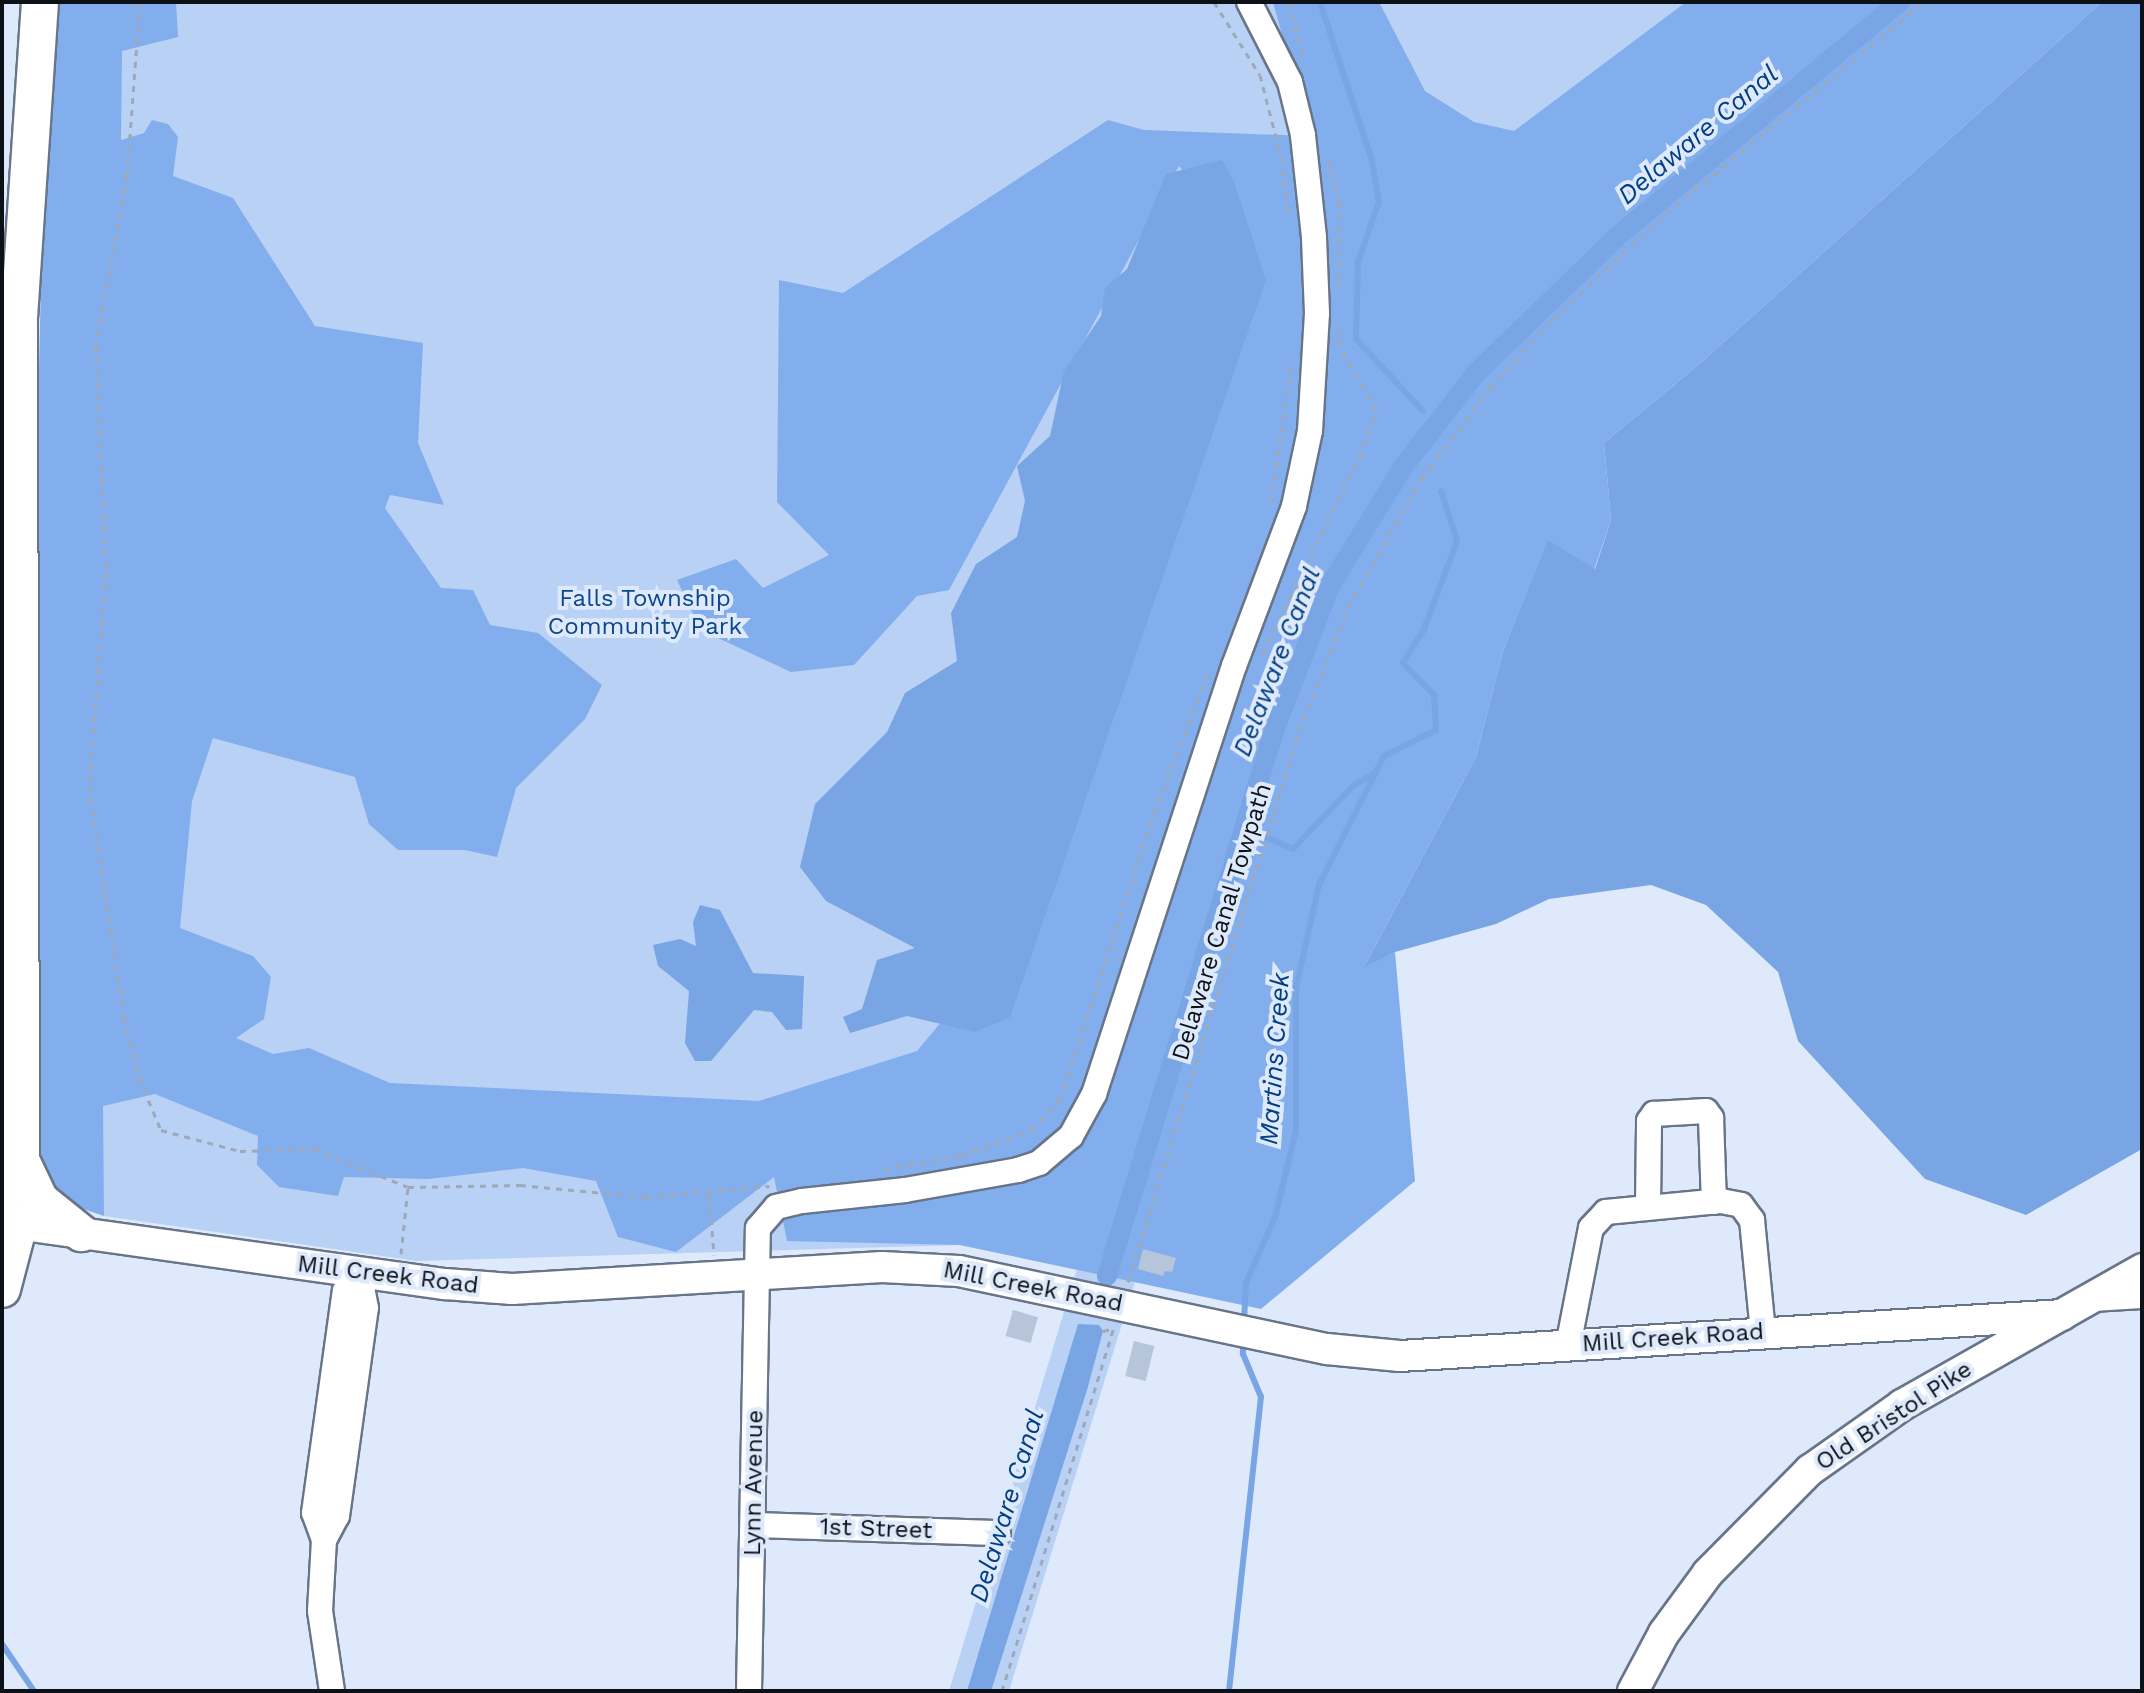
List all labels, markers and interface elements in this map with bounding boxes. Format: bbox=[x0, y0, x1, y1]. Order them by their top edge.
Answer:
water label: Delaware Canal bbox=[1611, 59, 1785, 211]
water label: Delaware Canal bbox=[1227, 563, 1327, 761]
park label: Falls Township Community Park bbox=[548, 585, 742, 641]
street label: Delaware Canal Towpath bbox=[1166, 779, 1278, 1065]
water label: Martins Creek bbox=[1253, 972, 1297, 1146]
street label: Mill Creek Road bbox=[295, 1250, 481, 1300]
street label: Mill Creek Road bbox=[940, 1255, 1126, 1319]
street label: Mill Creek Road bbox=[1580, 1317, 1766, 1359]
street label: Old Bristol Pike bbox=[1810, 1355, 1978, 1477]
water label: Delaware Canal bbox=[963, 1406, 1051, 1606]
street label: Lynn Avenue bbox=[738, 1409, 770, 1557]
street label: 1st Street bbox=[819, 1513, 933, 1545]

